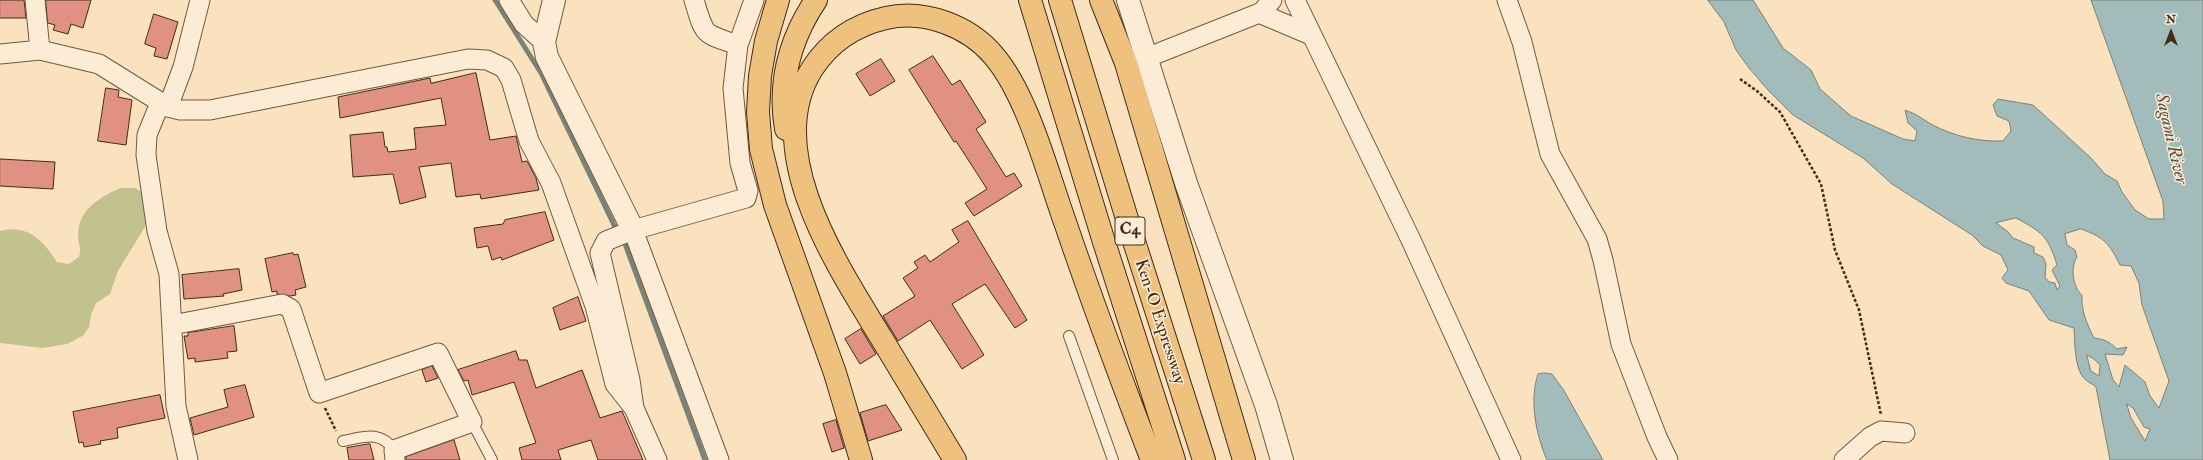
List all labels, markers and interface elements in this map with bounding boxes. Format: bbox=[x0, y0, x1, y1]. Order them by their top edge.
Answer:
north arrow bbox=[2151, 12, 2191, 52]
text: N bbox=[2166, 13, 2176, 26]
water label: Sagami River bbox=[2149, 91, 2191, 187]
road number: C4 bbox=[1115, 217, 1145, 245]
street label: Ken-O Expressway bbox=[1129, 257, 1189, 387]

